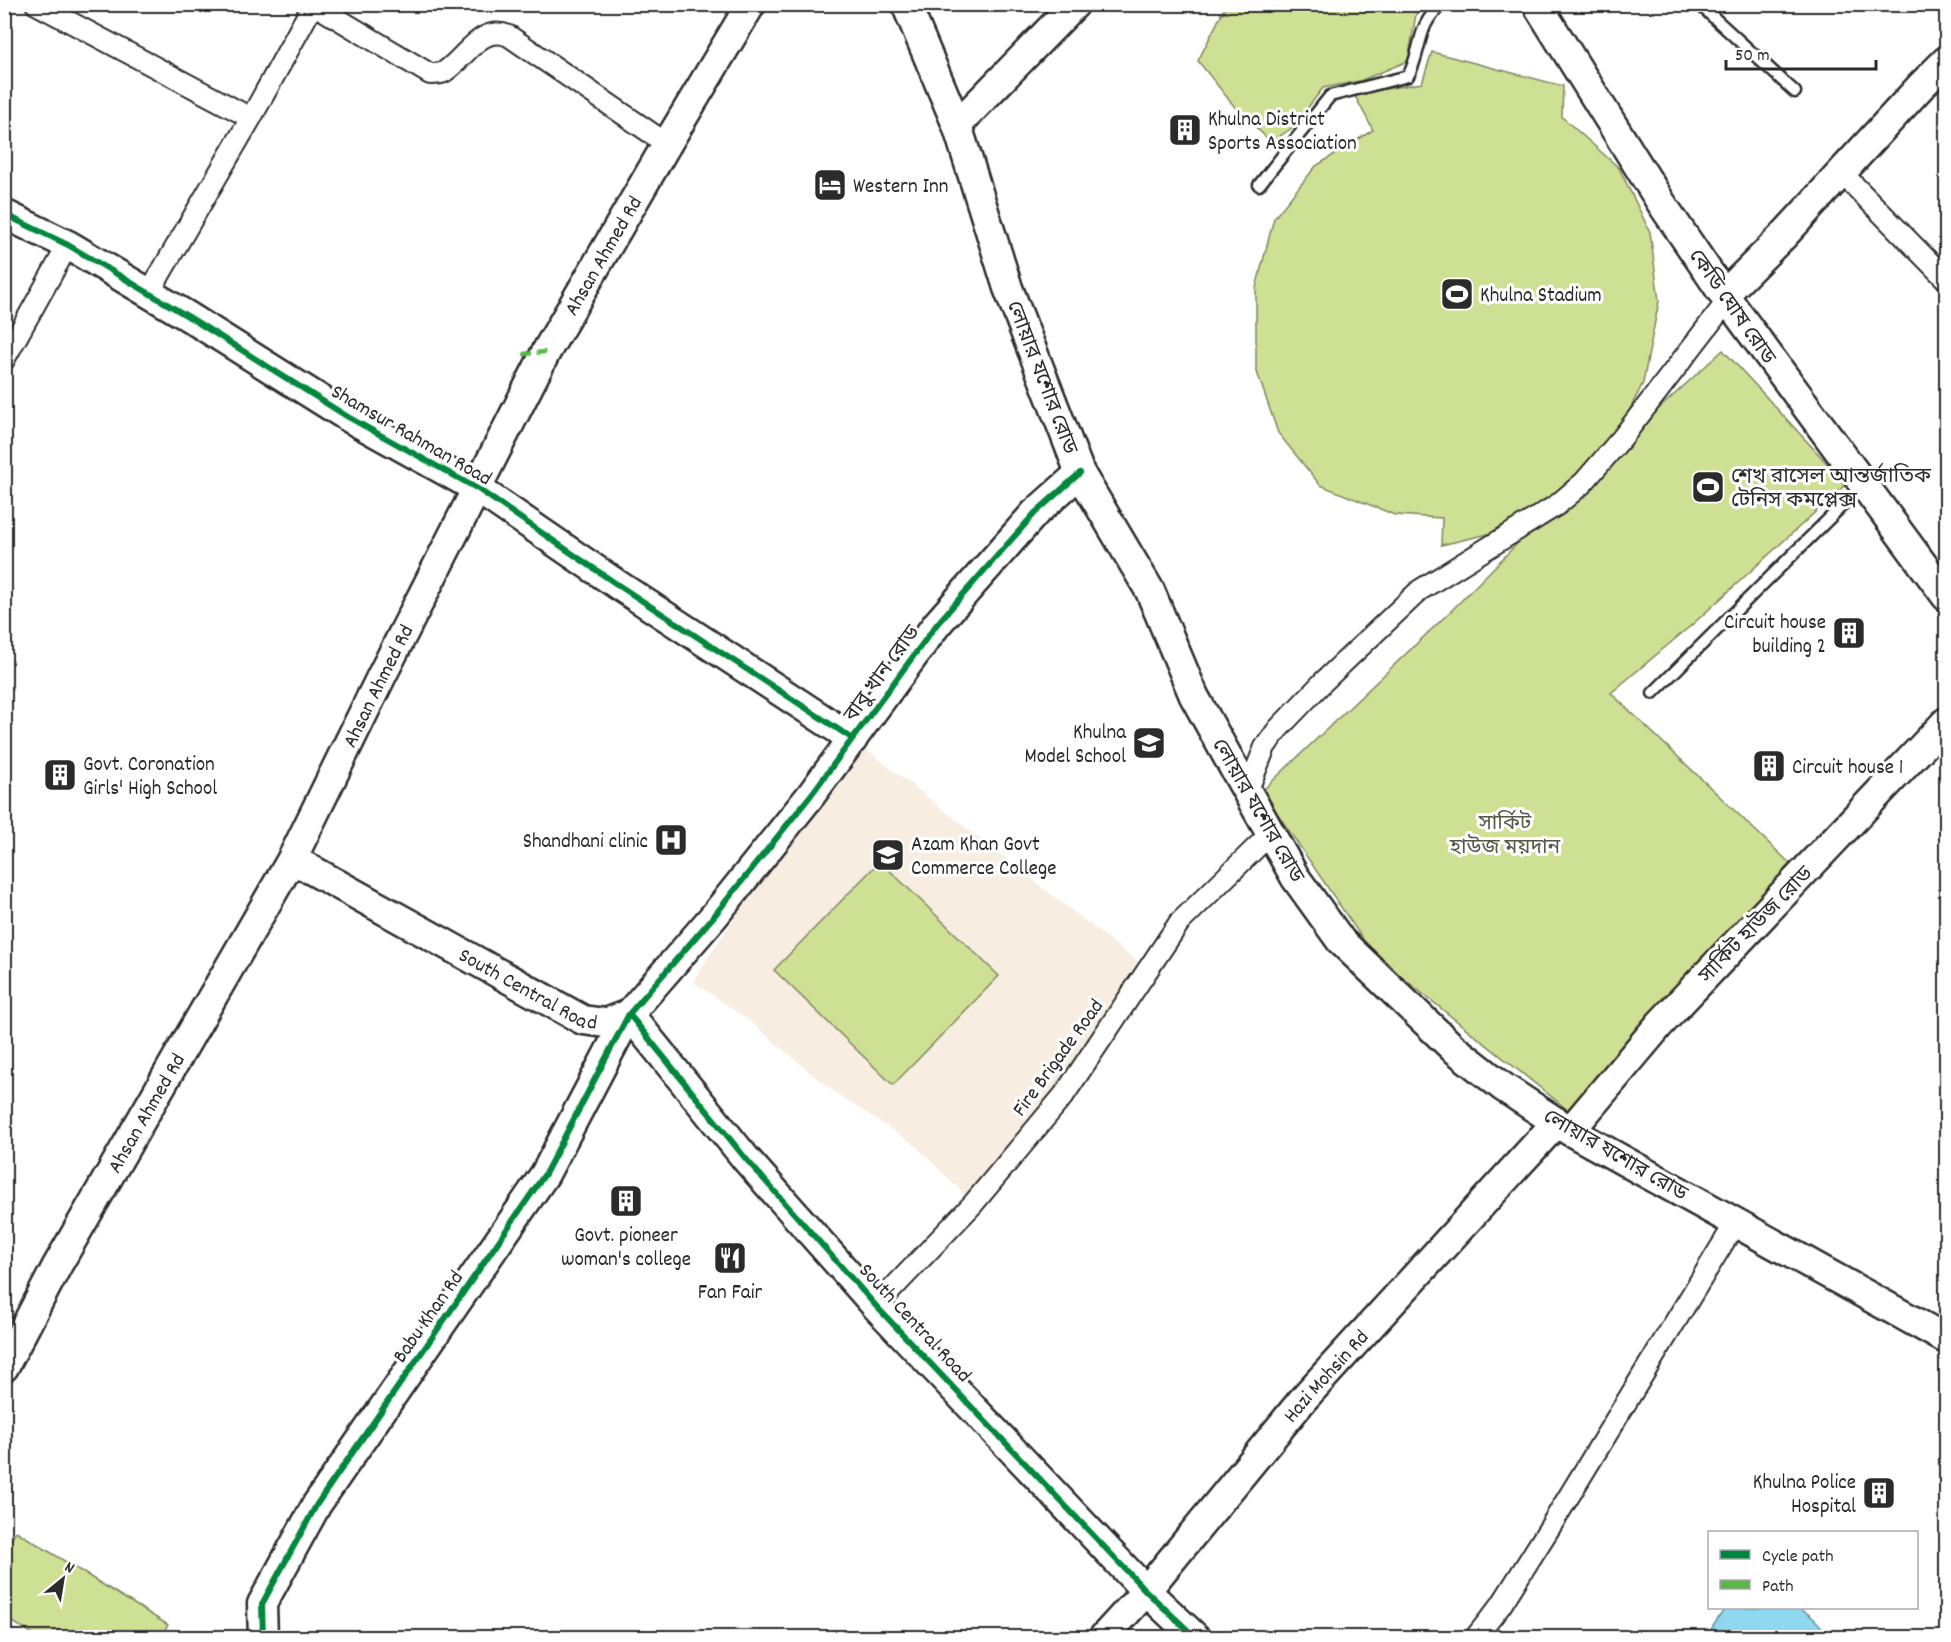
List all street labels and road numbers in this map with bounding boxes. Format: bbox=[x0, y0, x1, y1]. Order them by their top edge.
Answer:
street label: Ahsan Ahmed Rd bbox=[558, 191, 651, 322]
street label: কেডি ঘোষ রোড bbox=[1680, 244, 1782, 372]
street label: লোয়ার যশোর রোড bbox=[997, 297, 1084, 460]
street label: Shamsur Rahman Road bbox=[324, 378, 497, 495]
street label: বাবু খান রোড bbox=[837, 619, 929, 730]
street label: Ahsan Ahmed Rd bbox=[337, 620, 423, 754]
street label: লোয়ার যশোর রোড bbox=[1203, 734, 1310, 890]
street label: সার্কিট হাউজ রোড bbox=[1692, 859, 1822, 992]
street label: South Central Road bbox=[452, 942, 599, 1040]
street label: Fire Brigade Road bbox=[1006, 994, 1112, 1124]
street label: Ahsan Ahmed Rd bbox=[102, 1049, 195, 1180]
street label: লোয়ার যশোর রোড bbox=[1537, 1103, 1693, 1211]
street label: South Central Road bbox=[850, 1258, 977, 1390]
street label: Babu Khan Rd bbox=[387, 1265, 472, 1370]
street label: Hazi Mohsin Rd bbox=[1278, 1324, 1377, 1430]

